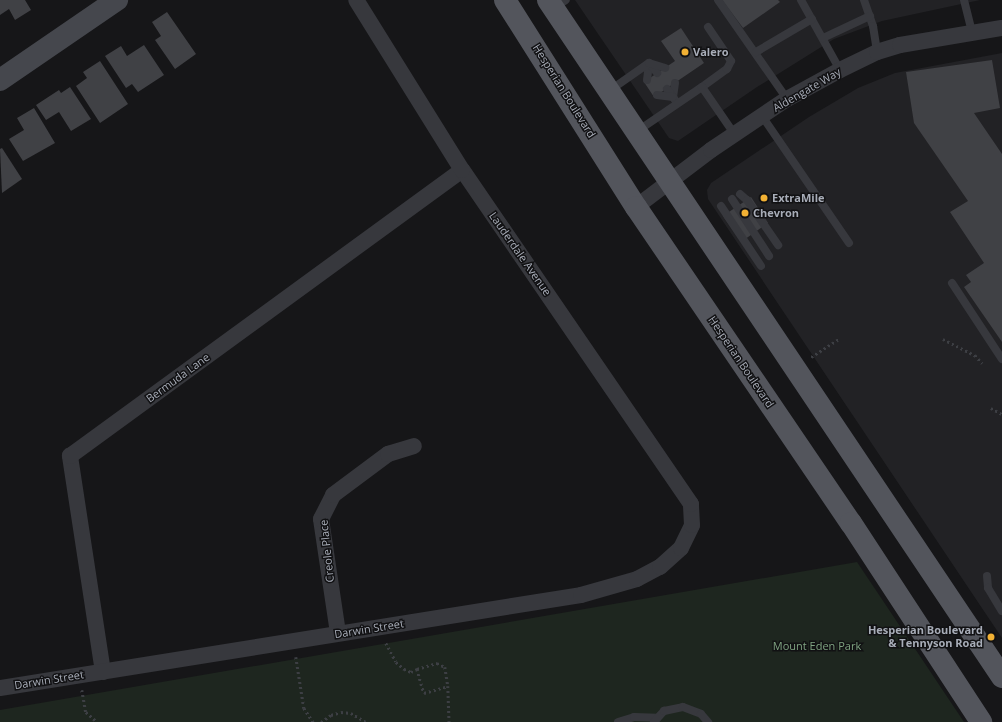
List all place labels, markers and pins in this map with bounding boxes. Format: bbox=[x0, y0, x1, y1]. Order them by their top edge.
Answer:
place label: Valero bbox=[693, 45, 728, 59]
marker: Valero bbox=[680, 47, 690, 57]
place label: ExtraMile bbox=[772, 191, 825, 205]
marker: ExtraMile bbox=[759, 193, 769, 203]
place label: Chevron bbox=[753, 206, 799, 220]
marker: Chevron bbox=[740, 208, 750, 218]
place label: Hesperian Boulevard & Tennyson Road bbox=[868, 624, 983, 650]
marker: Hesperian Boulevard & Tennyson Road bbox=[986, 632, 996, 642]

